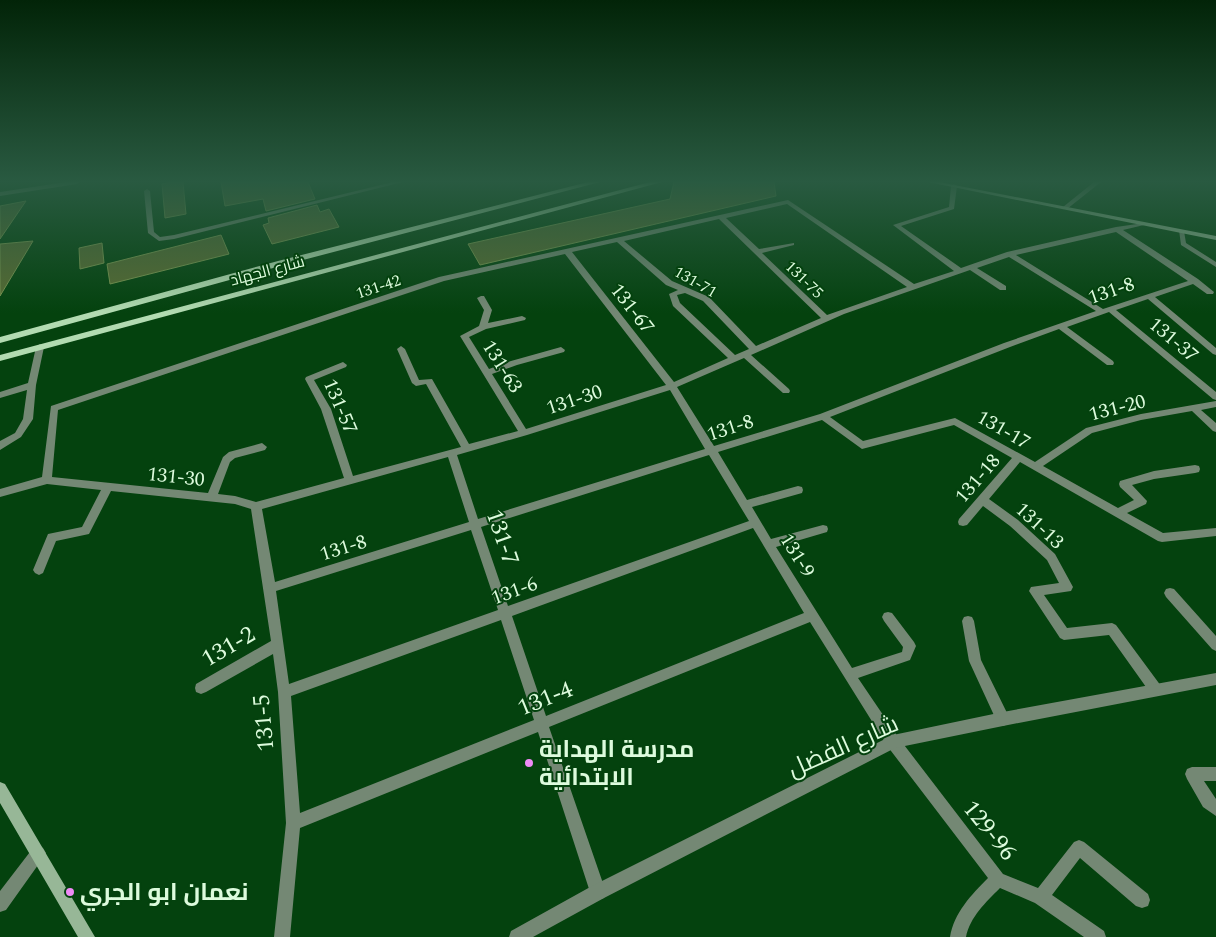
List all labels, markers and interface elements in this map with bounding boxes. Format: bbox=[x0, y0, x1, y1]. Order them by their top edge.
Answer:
street label: شارع الجهاد bbox=[227, 249, 307, 292]
street label: 131-75 bbox=[779, 255, 829, 304]
street label: 131-71 bbox=[670, 260, 721, 304]
street label: 131-42 bbox=[353, 268, 404, 305]
street label: 131-8 bbox=[1084, 269, 1139, 313]
street label: 131-67 bbox=[603, 277, 662, 341]
street label: 131-37 bbox=[1142, 310, 1205, 370]
street label: 131-63 bbox=[474, 334, 530, 399]
street label: 131-57 bbox=[315, 374, 365, 439]
street label: 131-30 bbox=[542, 377, 606, 423]
street label: 131-20 bbox=[1086, 386, 1149, 429]
street label: 131-17 bbox=[971, 403, 1036, 457]
street label: 131-8 bbox=[703, 406, 758, 450]
street label: 131-18 bbox=[948, 447, 1008, 510]
street label: 131-30 bbox=[146, 459, 206, 495]
street label: 131-13 bbox=[1008, 495, 1071, 556]
street label: 131-7 bbox=[476, 505, 528, 570]
street label: 131-8 bbox=[316, 527, 370, 569]
street label: 131-9 bbox=[772, 527, 822, 584]
street label: 131-6 bbox=[487, 569, 542, 613]
street label: 131-2 bbox=[195, 617, 262, 677]
street label: 131-4 bbox=[512, 672, 579, 726]
street label: 131-5 bbox=[244, 693, 284, 753]
street label: شارع الفضل bbox=[782, 706, 905, 787]
place label: مدرسة الهداية الابتدائية bbox=[539, 732, 694, 796]
marker: مدرسة الهداية الابتدائية bbox=[523, 757, 535, 769]
street label: 129-96 bbox=[954, 792, 1025, 869]
place label: نعمان ابو الجري bbox=[80, 875, 249, 911]
marker: نعمان ابو الجري bbox=[64, 886, 76, 898]

